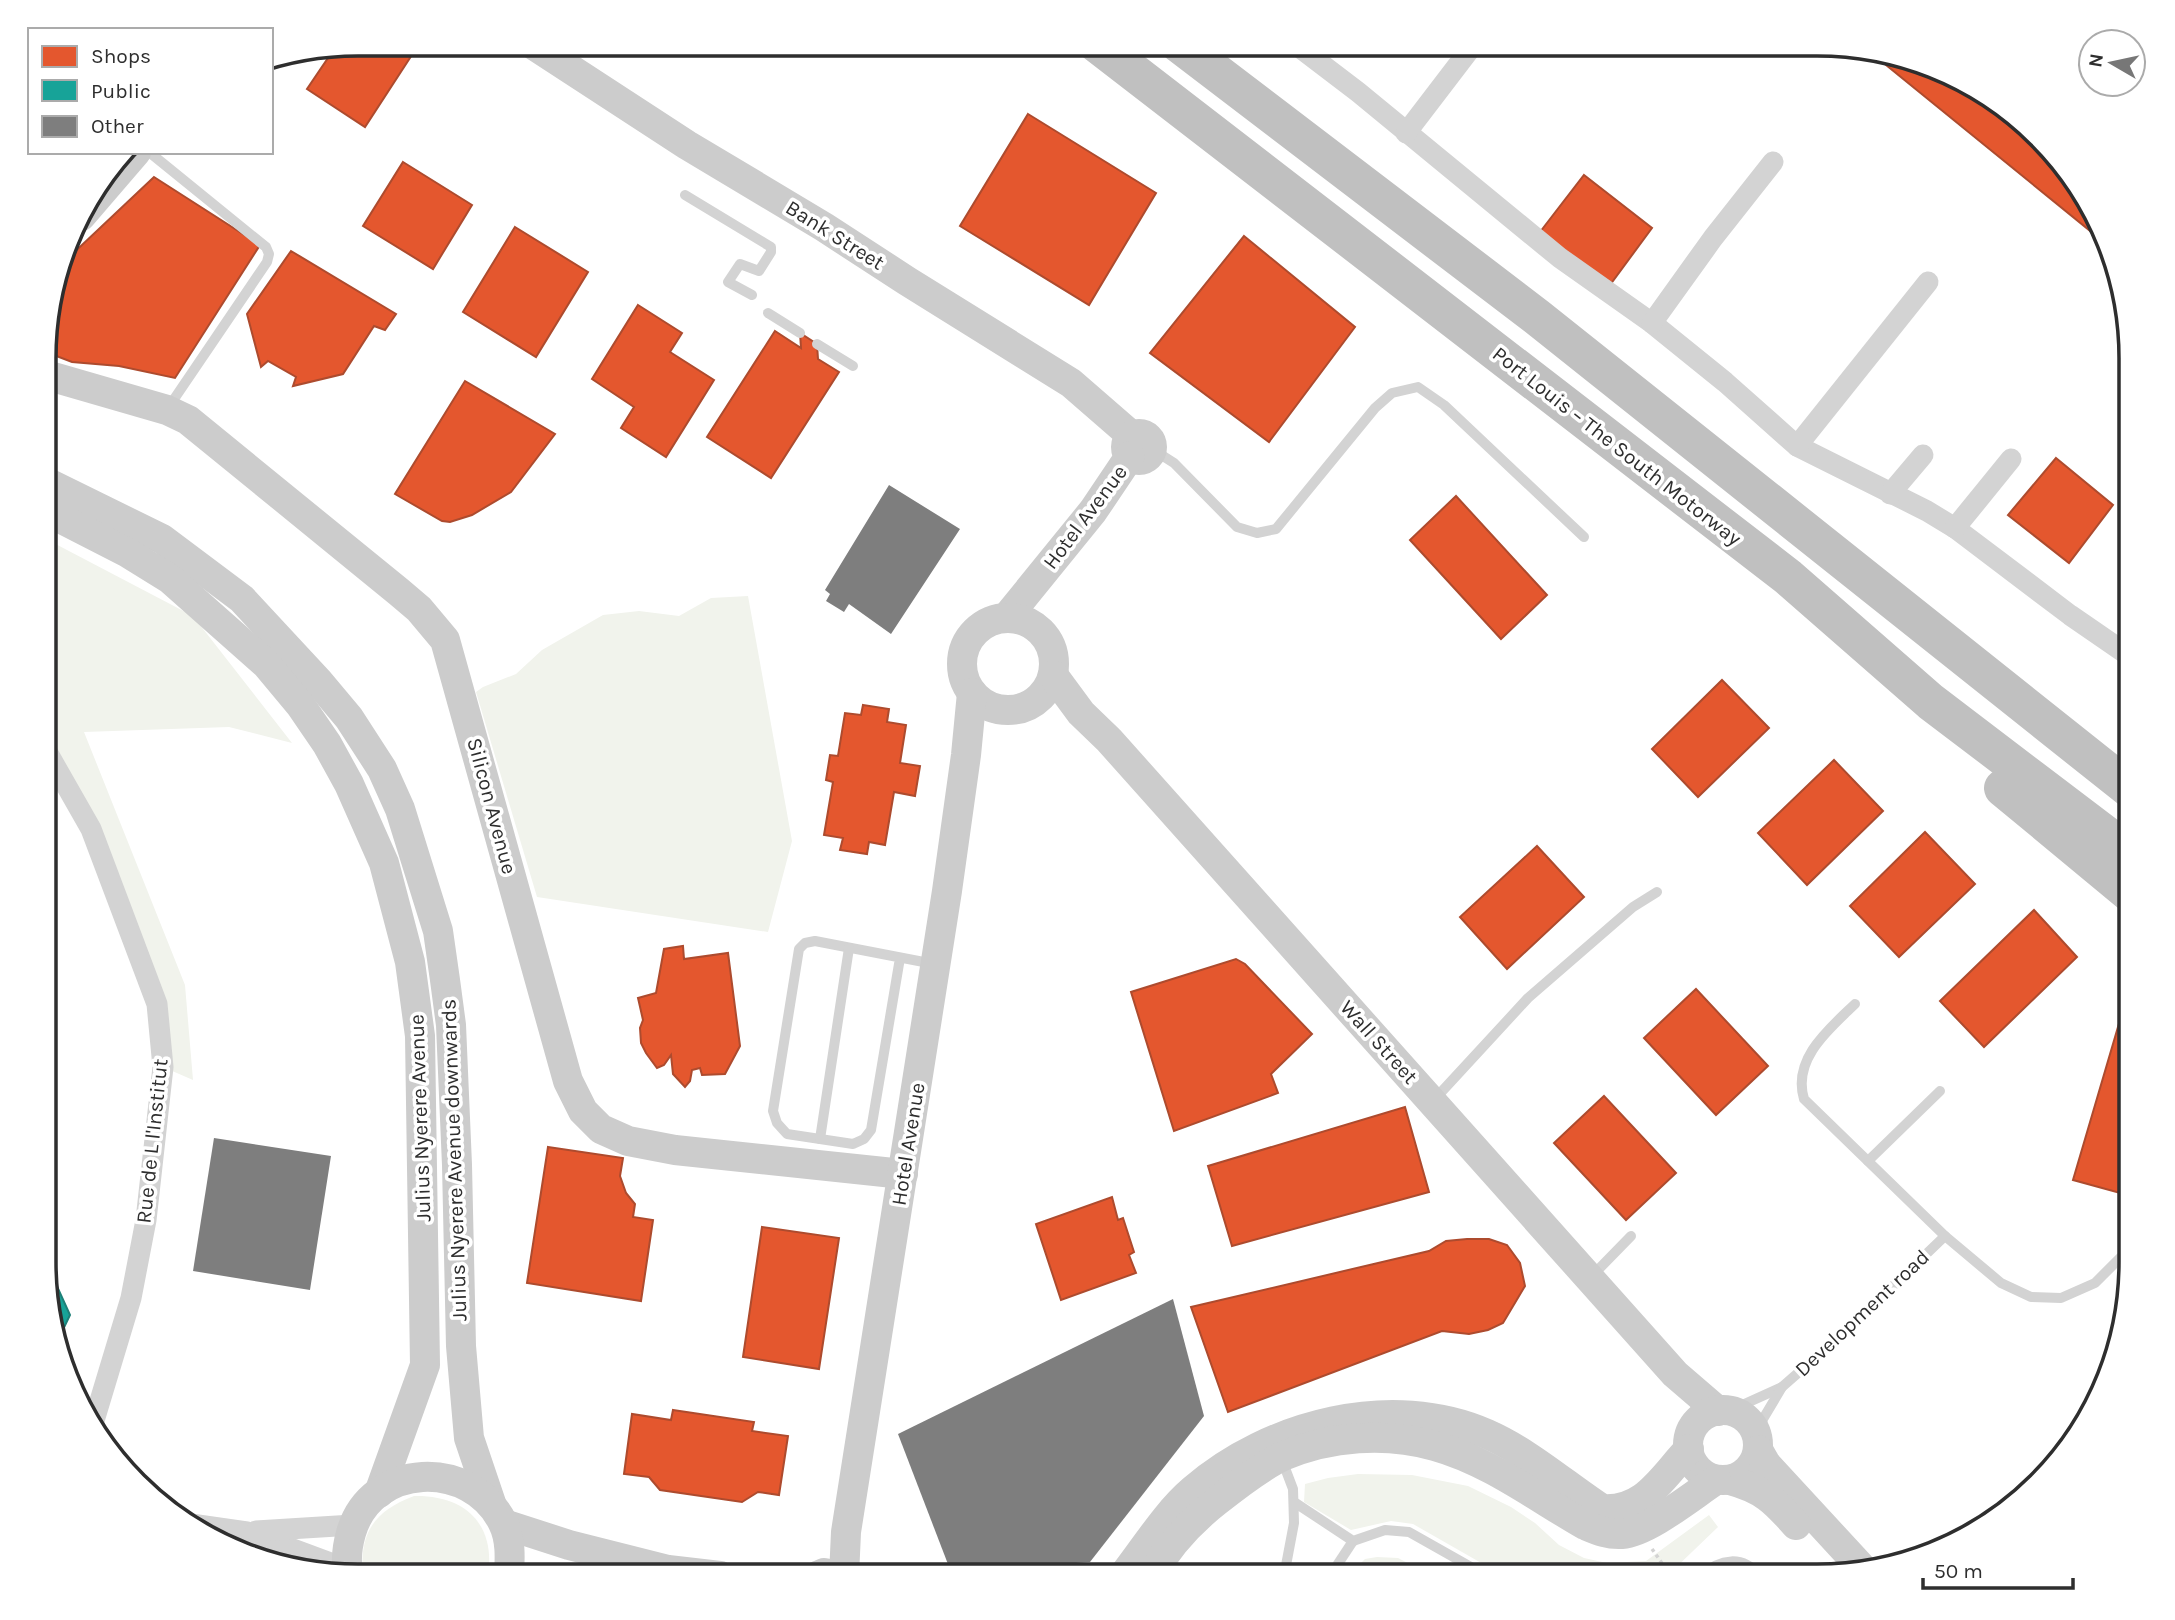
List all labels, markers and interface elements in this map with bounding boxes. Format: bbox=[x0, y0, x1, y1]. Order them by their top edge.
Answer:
legend bbox=[28, 28, 273, 154]
north arrow bbox=[2077, 28, 2147, 98]
text: Shops bbox=[91, 44, 151, 68]
text: N bbox=[2084, 52, 2108, 69]
text: Public bbox=[91, 79, 151, 103]
text: Other bbox=[91, 114, 144, 138]
street label: Bank Street bbox=[781, 195, 889, 275]
street label: Port Louis – The South Motorway bbox=[1488, 341, 1746, 551]
street label: Hotel Avenue bbox=[1038, 460, 1132, 574]
street label: Silicon Avenue bbox=[462, 735, 522, 877]
street label: Wall Street bbox=[1335, 995, 1423, 1089]
street label: Julius Nyerere Avenue downwards bbox=[436, 998, 472, 1322]
street label: Julius Nyerere Avenue bbox=[404, 1014, 436, 1222]
street label: Rue de L l'Institut bbox=[131, 1057, 173, 1224]
street label: Hotel Avenue bbox=[886, 1081, 930, 1207]
street label: Development road bbox=[1790, 1245, 1934, 1381]
scale bar bbox=[1923, 1546, 2074, 1590]
text: 50 m bbox=[1934, 1559, 1983, 1583]

